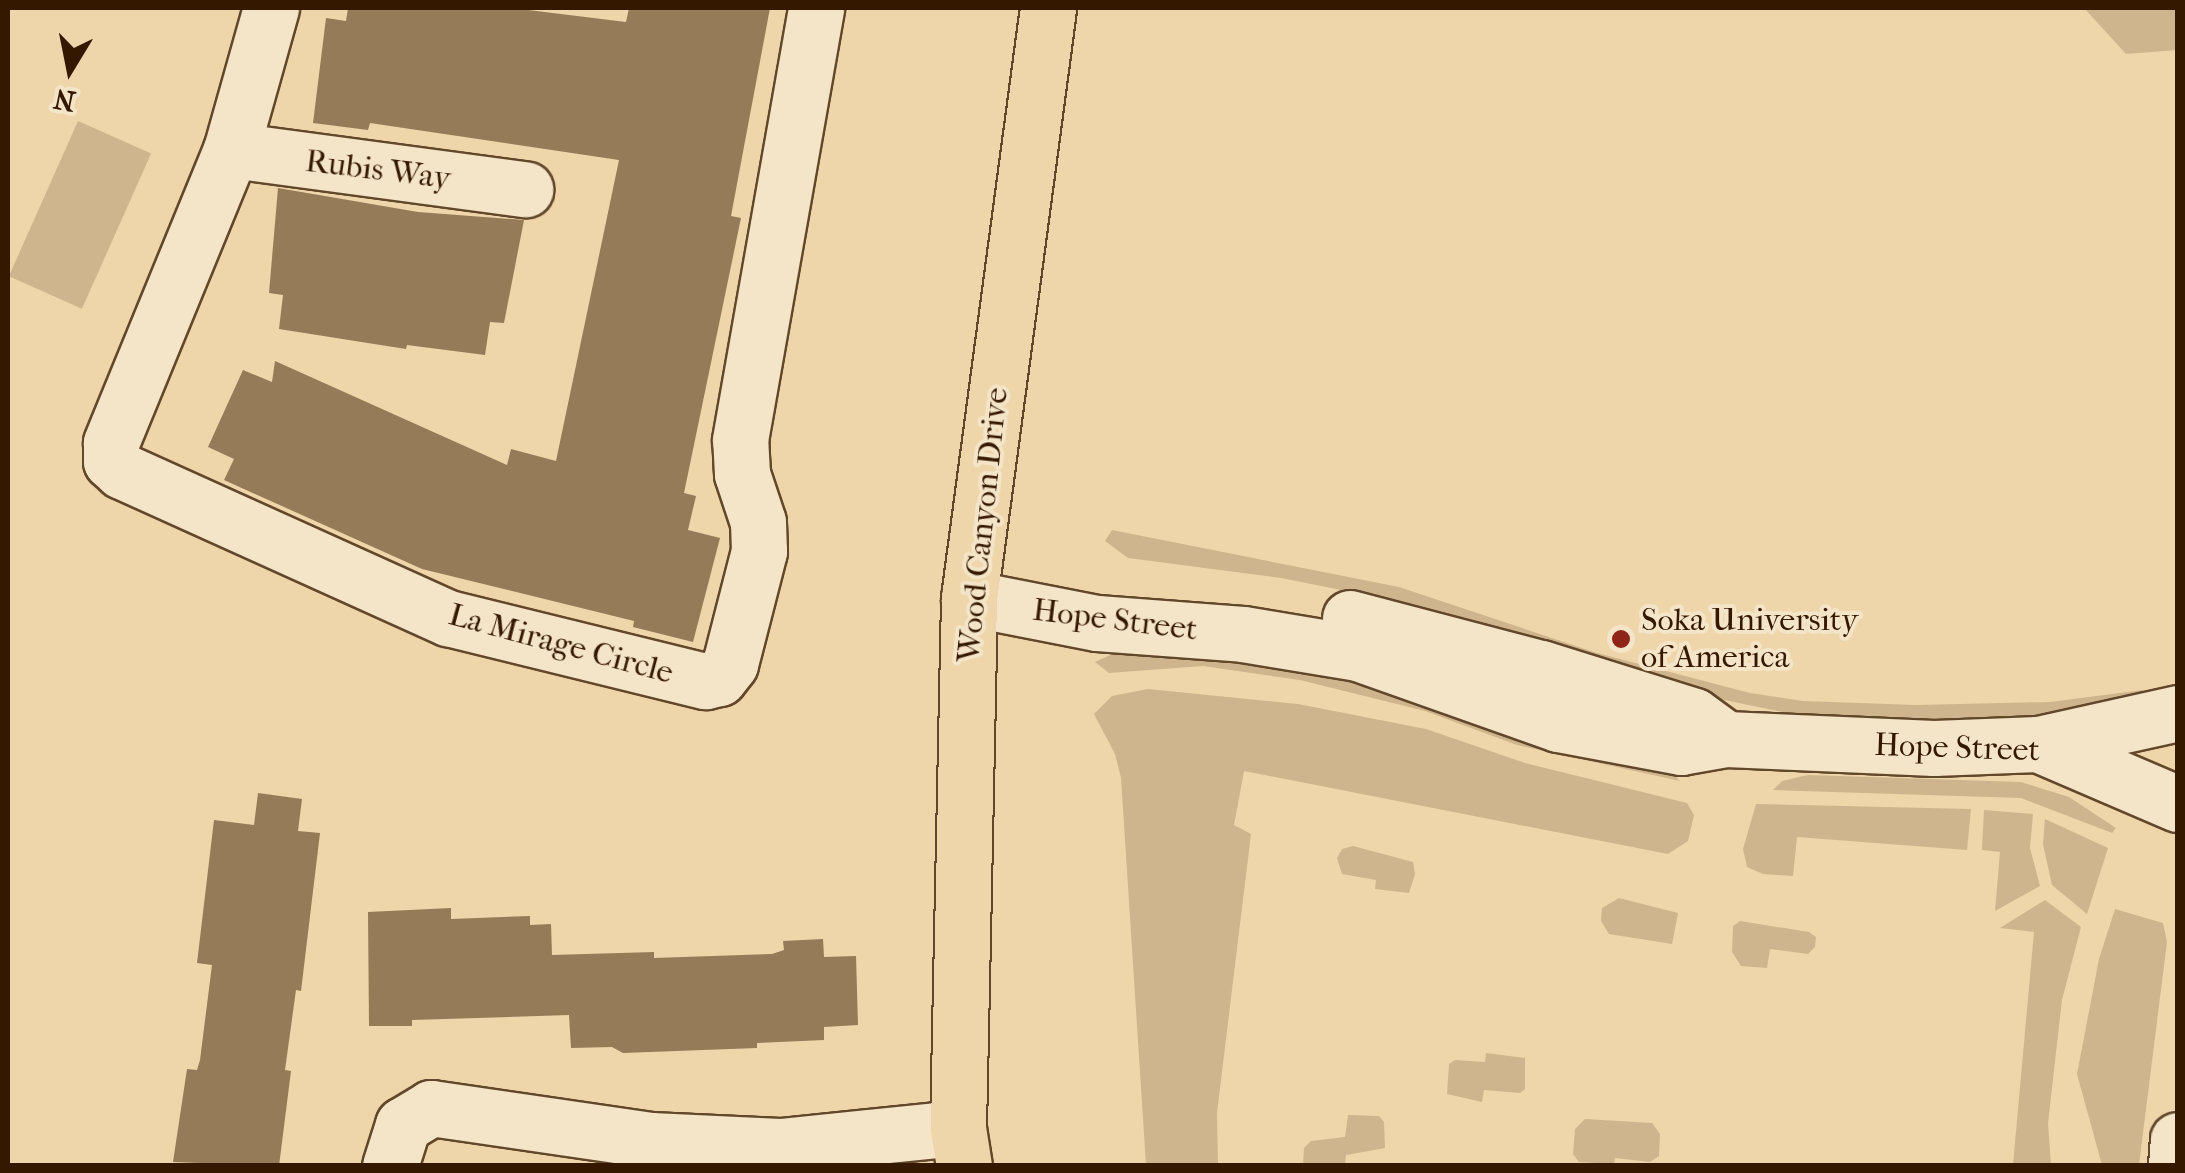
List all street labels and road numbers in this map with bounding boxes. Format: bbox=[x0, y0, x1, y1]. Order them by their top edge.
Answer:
street label: Rubis Way bbox=[303, 142, 453, 198]
street label: Wood Canyon Drive bbox=[949, 386, 1017, 664]
street label: Hope Street bbox=[1030, 591, 1200, 649]
street label: La Mirage Circle bbox=[445, 596, 677, 692]
street label: Hope Street bbox=[1874, 726, 2040, 770]

